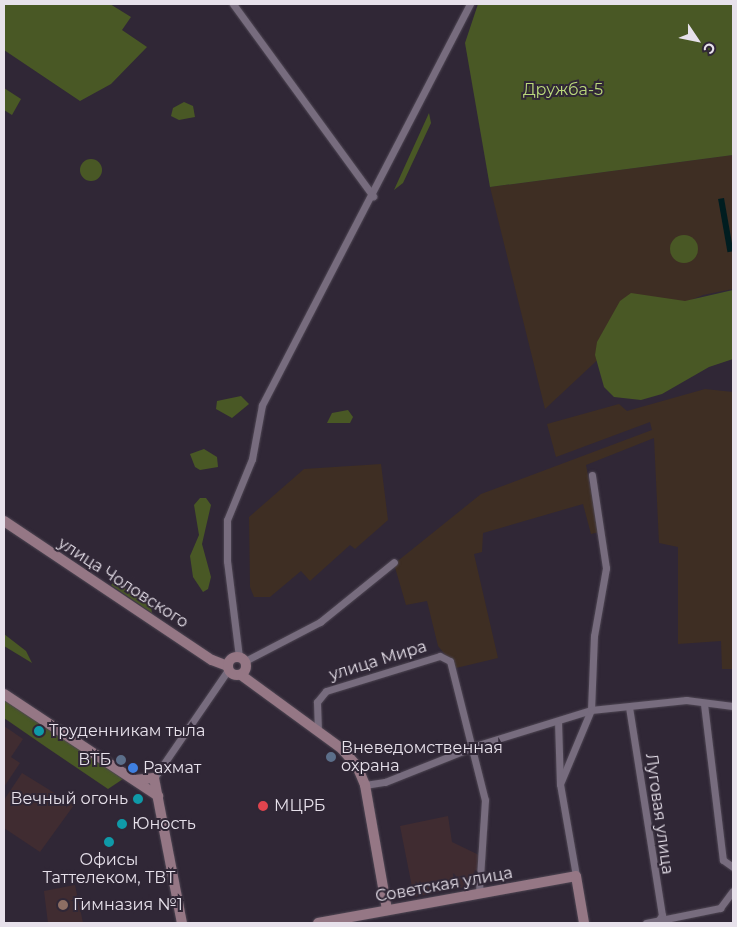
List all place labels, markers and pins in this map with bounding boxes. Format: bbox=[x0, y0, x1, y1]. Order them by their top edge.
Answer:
place label: Труденникам тыла bbox=[49, 721, 205, 741]
marker: Труденникам тыла bbox=[33, 725, 45, 737]
place label: Вневедомственная охрана bbox=[341, 738, 503, 776]
place label: ВТБ bbox=[78, 750, 111, 770]
marker: Вневедомственная охрана bbox=[325, 751, 337, 763]
marker: ВТБ bbox=[115, 754, 127, 766]
place label: Рахмат bbox=[143, 758, 201, 778]
marker: Рахмат bbox=[127, 762, 139, 774]
place label: Вечный огонь bbox=[11, 789, 128, 809]
marker: Вечный огонь bbox=[132, 793, 144, 805]
place label: МЦРБ bbox=[274, 796, 325, 816]
marker: МЦРБ bbox=[256, 799, 270, 813]
place label: Юность bbox=[132, 814, 196, 834]
marker: Юность bbox=[116, 818, 128, 830]
marker: Офисы Таттелеком, ТВТ bbox=[103, 836, 115, 848]
place label: Офисы Таттелеком, ТВТ bbox=[43, 850, 175, 888]
place label: Гимназия №1 bbox=[73, 895, 183, 915]
marker: Гимназия №1 bbox=[57, 899, 69, 911]

